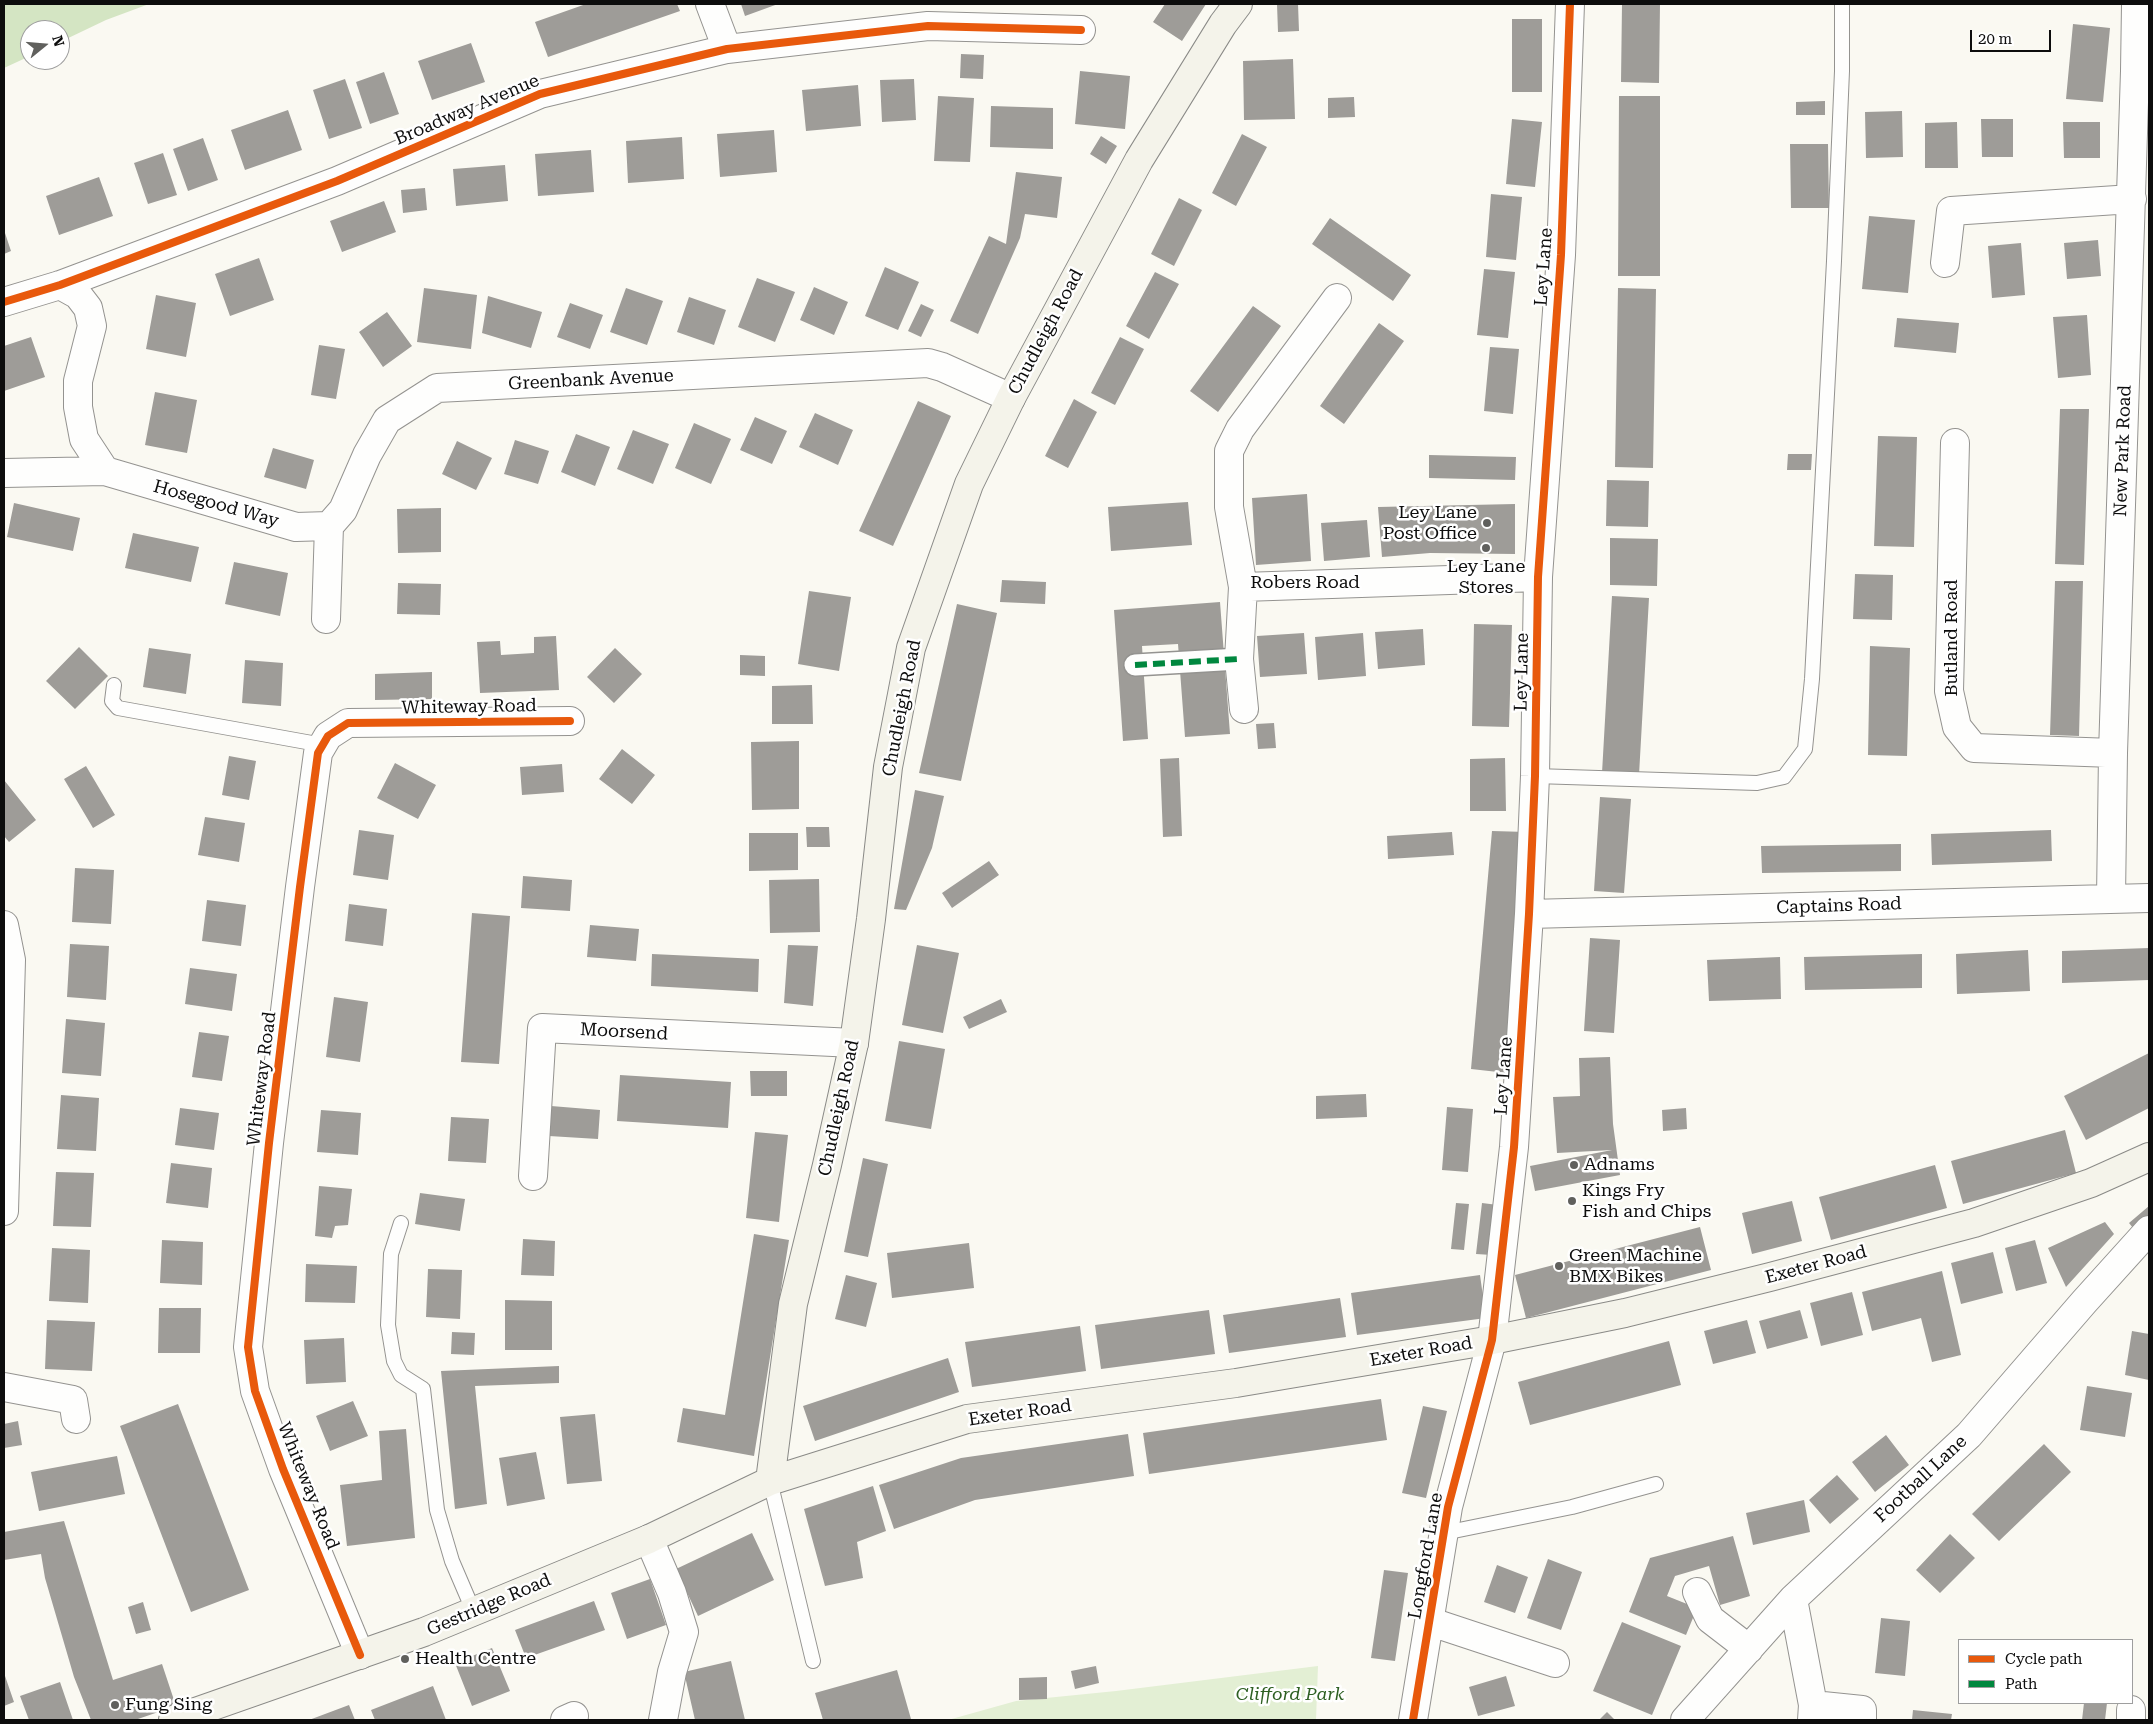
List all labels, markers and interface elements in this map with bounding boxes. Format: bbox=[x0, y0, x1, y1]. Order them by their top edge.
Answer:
north arrow bbox=[20, 20, 70, 70]
scale bar bbox=[1973, 20, 2054, 52]
text: 20 m bbox=[1978, 30, 2012, 48]
text: N bbox=[49, 33, 68, 48]
street label: Broadway Avenue bbox=[391, 70, 543, 150]
street label: Ley Lane bbox=[1530, 227, 1558, 307]
street label: Chudleigh Road bbox=[1004, 266, 1088, 398]
street label: Greenbank Avenue bbox=[508, 365, 674, 395]
street label: New Park Road bbox=[2110, 385, 2136, 517]
street label: Hosegood Way bbox=[151, 476, 281, 532]
place label: Ley Lane Post Office bbox=[1383, 502, 1477, 544]
marker: Ley Lane Post Office bbox=[1481, 517, 1493, 529]
marker: Ley Lane Stores bbox=[1480, 542, 1492, 554]
place label: Ley Lane Stores bbox=[1447, 556, 1525, 598]
street label: Robers Road bbox=[1250, 572, 1360, 594]
street label: Butland Road bbox=[1941, 579, 1963, 697]
street label: Ley Lane bbox=[1511, 632, 1533, 712]
street label: Chudleigh Road bbox=[878, 638, 926, 778]
street label: Whiteway Road bbox=[401, 695, 537, 719]
street label: Captains Road bbox=[1776, 893, 1902, 919]
street label: Whiteway Road bbox=[243, 1010, 281, 1148]
street label: Moorsend bbox=[580, 1019, 668, 1045]
street label: Ley Lane bbox=[1490, 1036, 1518, 1116]
street label: Chudleigh Road bbox=[814, 1038, 864, 1178]
place label: Adnams bbox=[1584, 1154, 1654, 1176]
marker: Adnams bbox=[1568, 1159, 1580, 1171]
place label: Kings Fry Fish and Chips bbox=[1582, 1180, 1711, 1222]
marker: Kings Fry Fish and Chips bbox=[1566, 1195, 1578, 1207]
street label: Exeter Road bbox=[1763, 1241, 1869, 1289]
place label: Green Machine BMX Bikes bbox=[1569, 1245, 1702, 1288]
marker: Green Machine BMX Bikes bbox=[1553, 1260, 1565, 1272]
street label: Exeter Road bbox=[1368, 1332, 1474, 1372]
street label: Exeter Road bbox=[967, 1395, 1073, 1431]
street label: Whiteway Road bbox=[273, 1419, 343, 1553]
street label: Football Lane bbox=[1870, 1431, 1972, 1527]
street label: Longford Lane bbox=[1404, 1491, 1448, 1621]
street label: Gestridge Road bbox=[424, 1569, 554, 1641]
legend bbox=[1958, 1639, 2133, 1704]
place label: Health Centre bbox=[415, 1648, 536, 1670]
text: Cycle path bbox=[2005, 1650, 2082, 1668]
marker: Health Centre bbox=[399, 1653, 411, 1665]
text: Path bbox=[2005, 1675, 2038, 1693]
park label: Clifford Park bbox=[1236, 1684, 1344, 1706]
place label: Fung Sing bbox=[125, 1694, 212, 1716]
marker: Fung Sing bbox=[109, 1699, 121, 1711]

